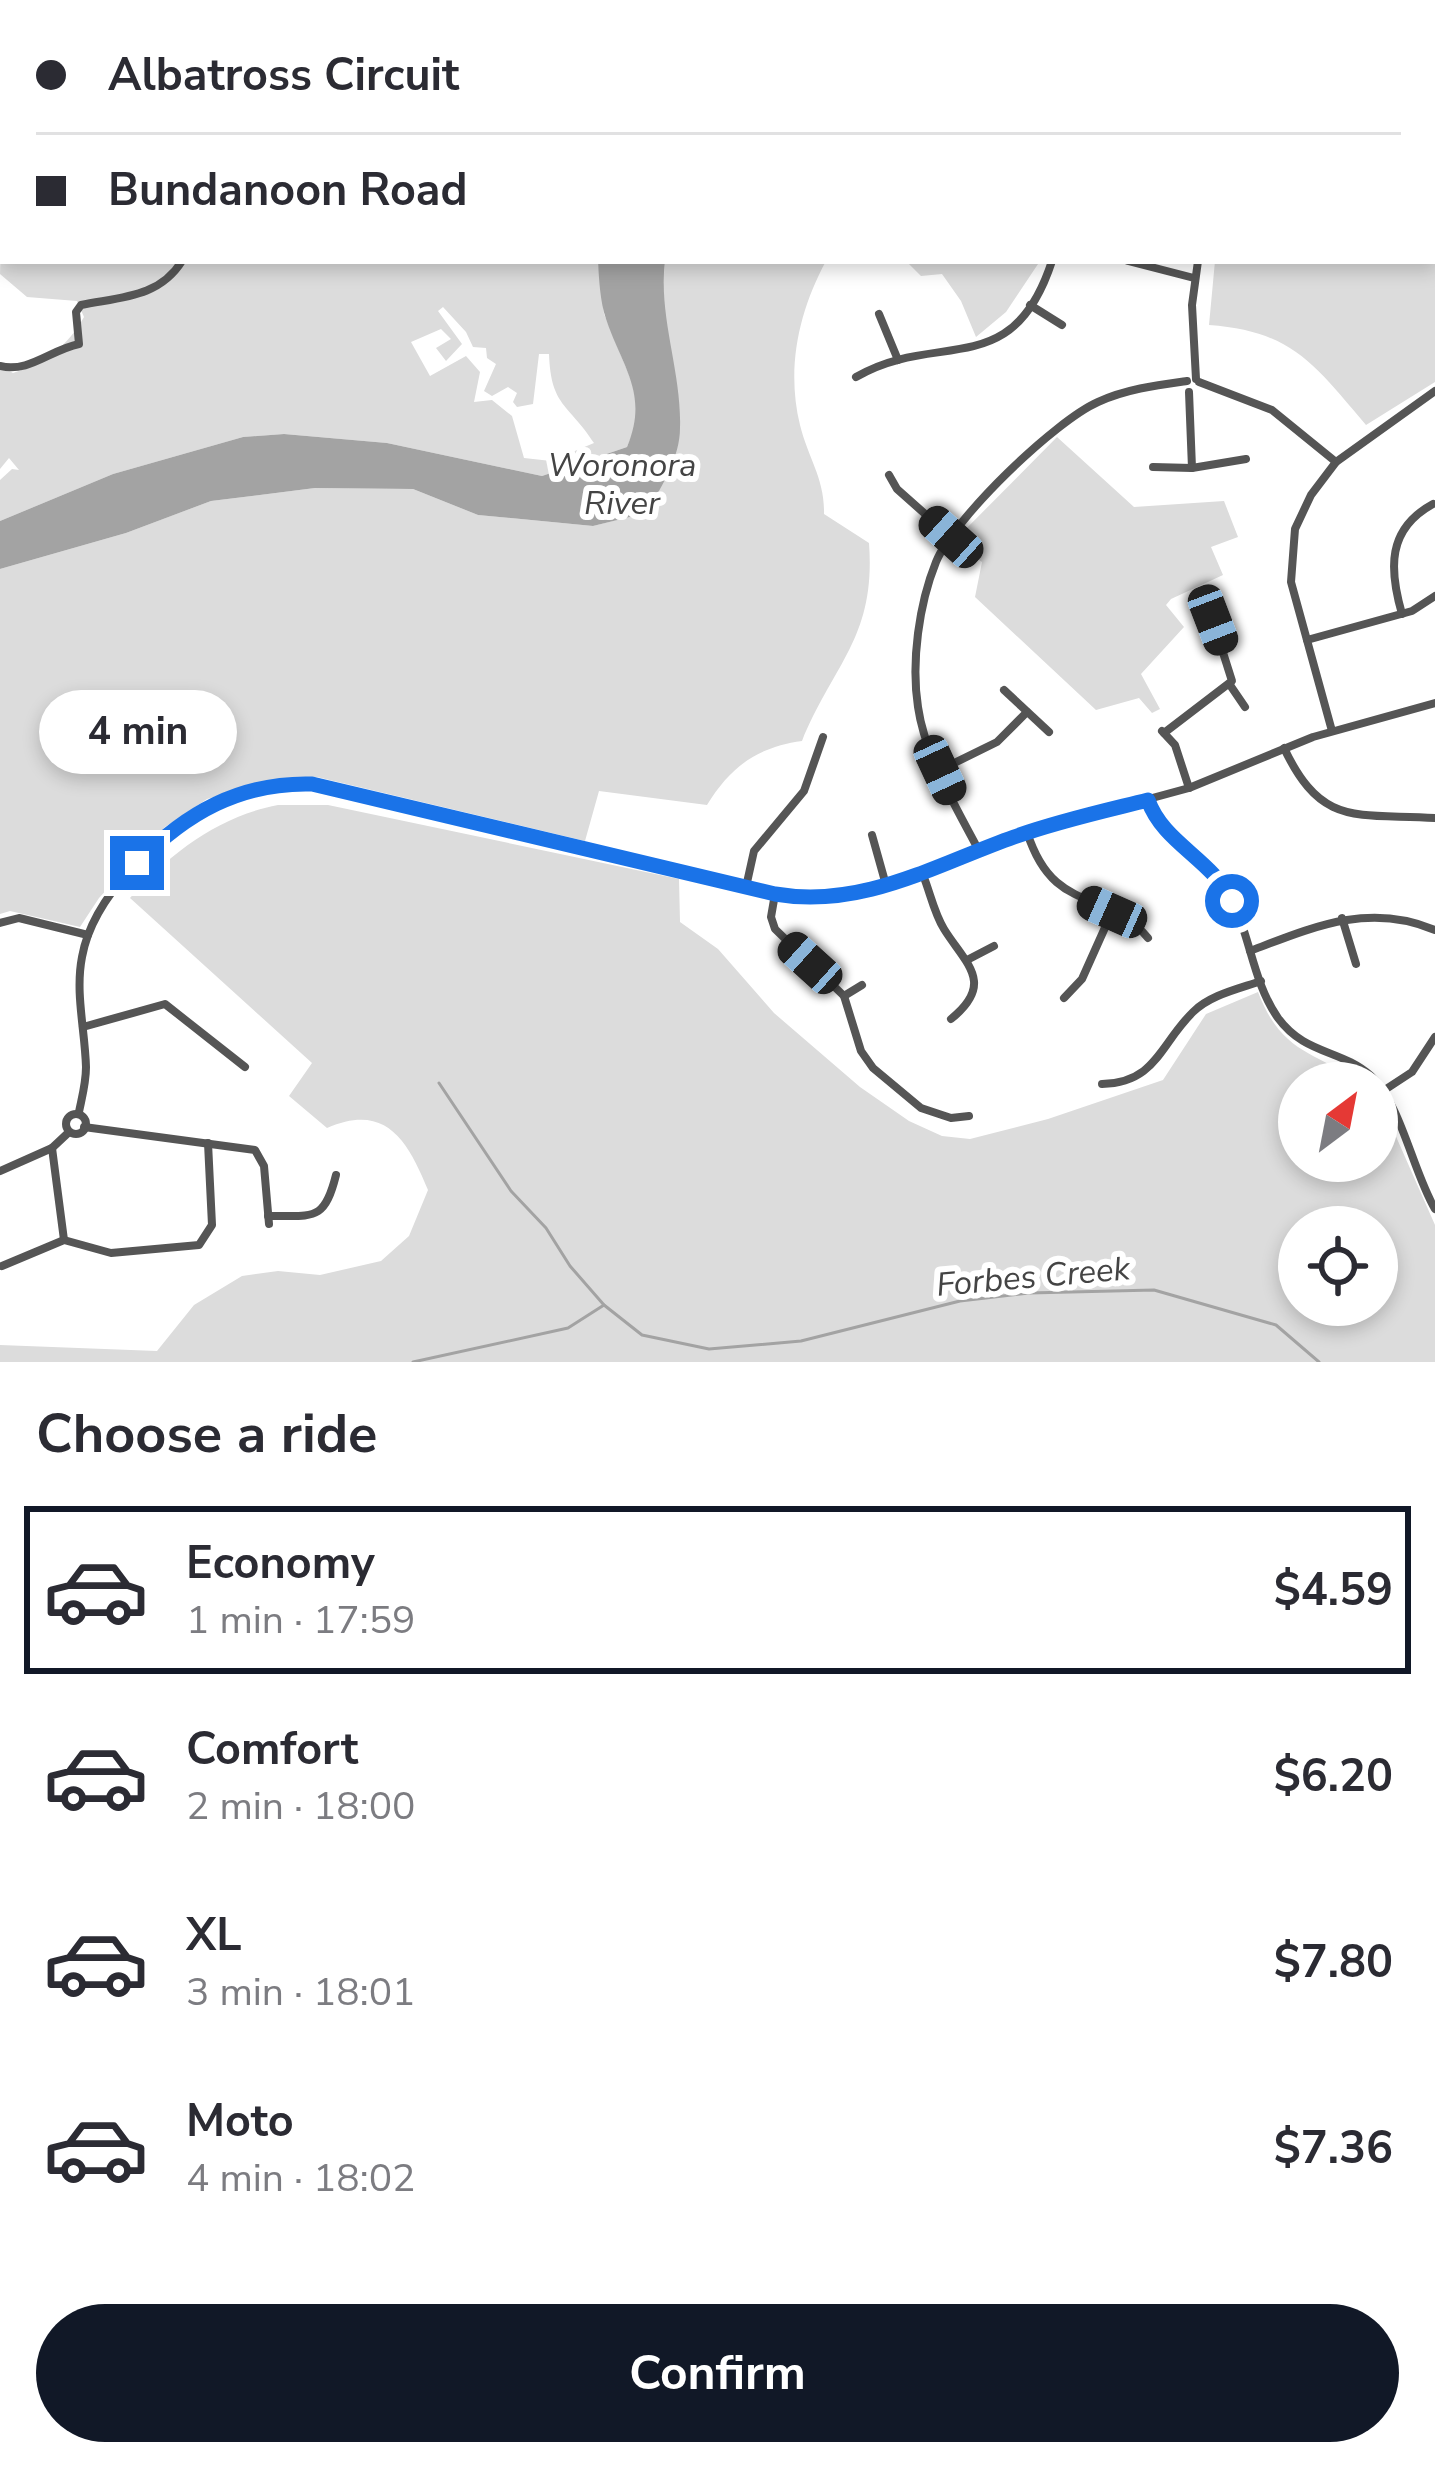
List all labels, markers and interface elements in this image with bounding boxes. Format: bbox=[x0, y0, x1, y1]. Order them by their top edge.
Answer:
text: Albatross Circuit bbox=[108, 45, 459, 106]
text: Bundanoon Road bbox=[108, 160, 467, 221]
water label: Woronora River bbox=[548, 443, 696, 526]
car bbox=[912, 500, 990, 574]
car bbox=[1183, 580, 1243, 660]
callout: 4 min bbox=[38, 689, 236, 773]
text: 4 min bbox=[88, 705, 188, 758]
car bbox=[908, 730, 972, 810]
route end bbox=[110, 836, 164, 890]
route start bbox=[1205, 874, 1259, 928]
car bbox=[1072, 881, 1152, 943]
car bbox=[771, 926, 849, 1000]
north arrow bbox=[1278, 1062, 1398, 1182]
map controls bbox=[1278, 1062, 1398, 1326]
button: locate bbox=[1278, 1206, 1398, 1326]
water label: Forbes Creek bbox=[934, 1246, 1133, 1308]
text: Choose a ride bbox=[36, 1397, 377, 1471]
text: Economy bbox=[186, 1533, 375, 1594]
icon: car bbox=[42, 1536, 150, 1644]
text: $4.59 bbox=[1274, 1560, 1393, 1621]
text: 1 min · 17:59 bbox=[186, 1594, 415, 1647]
text: Comfort bbox=[186, 1719, 358, 1780]
icon: car bbox=[42, 1722, 150, 1830]
text: $6.20 bbox=[1274, 1746, 1393, 1807]
text: 2 min · 18:00 bbox=[186, 1780, 415, 1833]
text: XL bbox=[186, 1905, 242, 1966]
icon: car bbox=[42, 1908, 150, 2016]
text: $7.80 bbox=[1274, 1932, 1393, 1993]
text: 3 min · 18:01 bbox=[186, 1966, 415, 2019]
text: Moto bbox=[186, 2091, 294, 2152]
icon: car bbox=[42, 2094, 150, 2202]
text: $7.36 bbox=[1274, 2118, 1393, 2179]
text: 4 min · 18:02 bbox=[186, 2152, 415, 2205]
button: Confirm bbox=[36, 2304, 1399, 2442]

